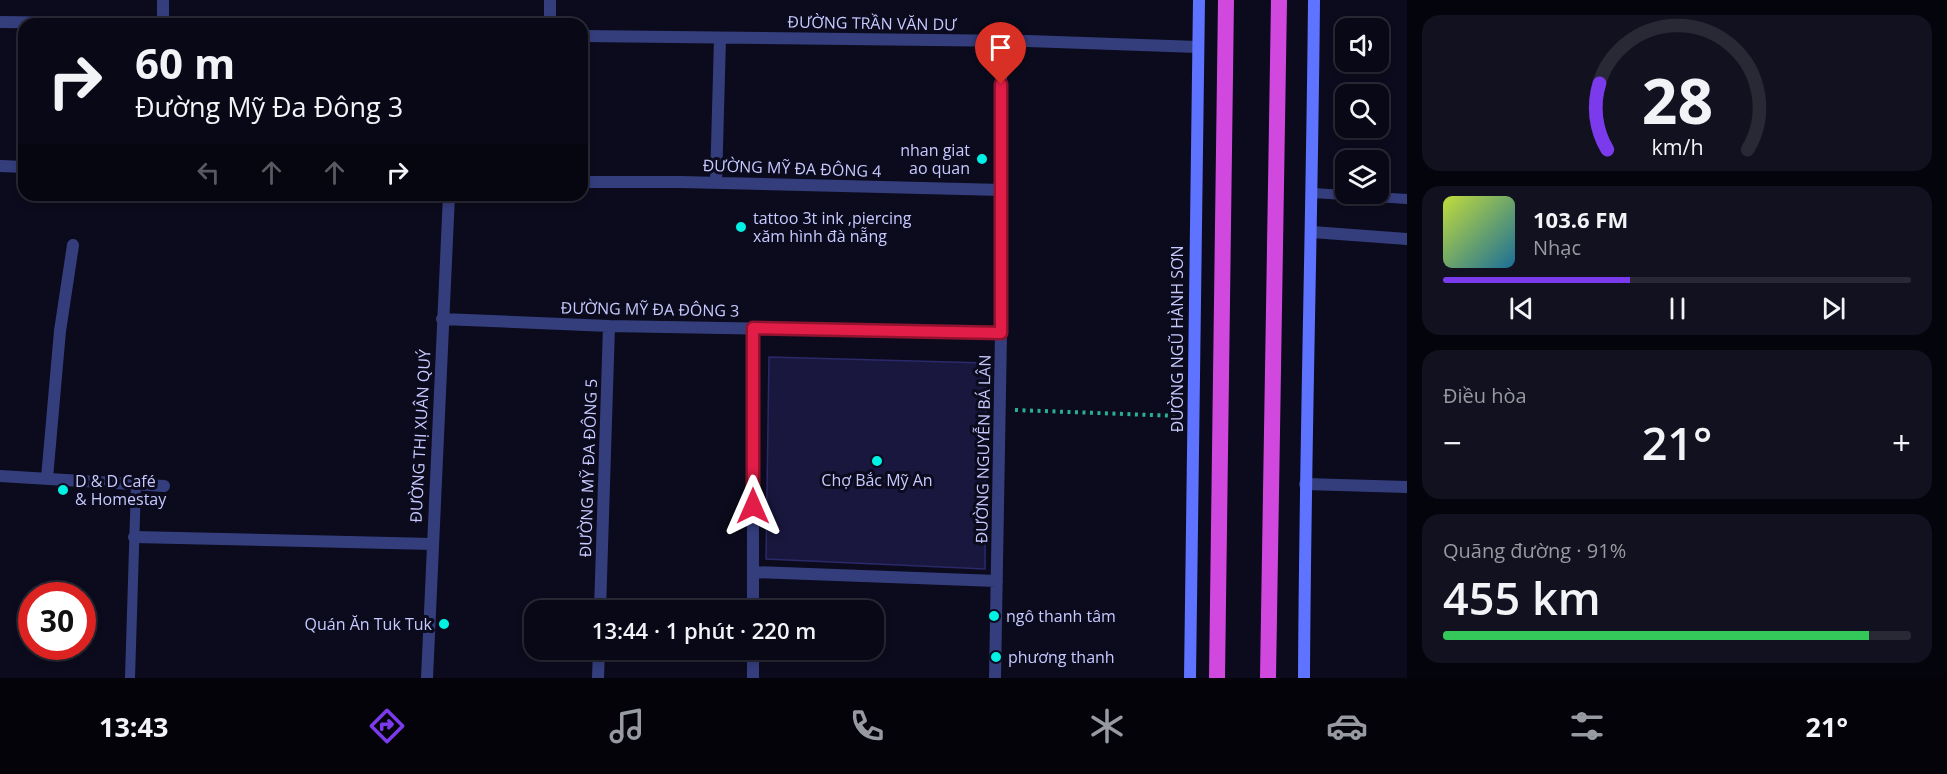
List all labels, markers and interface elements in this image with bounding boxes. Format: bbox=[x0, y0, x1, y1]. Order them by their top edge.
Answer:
street label: ĐƯỜNG TRẦN VĂN DƯ bbox=[787, 11, 957, 35]
map controls bbox=[1335, 18, 1389, 204]
button: sound bbox=[1335, 18, 1389, 72]
pin bbox=[975, 22, 1026, 84]
icon: arrive bbox=[984, 31, 1017, 64]
text: 60 m bbox=[135, 34, 235, 91]
icon: right bbox=[36, 42, 114, 120]
text: 28 bbox=[1641, 57, 1713, 142]
button: search bbox=[1335, 84, 1389, 138]
text: Đường Mỹ Đa Đông 3 bbox=[135, 88, 403, 125]
text: km/h bbox=[1651, 132, 1703, 161]
place label: nhan giat ao quan bbox=[900, 139, 970, 179]
button: layers bbox=[1335, 150, 1389, 204]
marker: nhan giat ao quan bbox=[975, 152, 989, 166]
street label: ĐƯỜNG MỸ ĐA ĐÔNG 4 bbox=[702, 154, 882, 182]
icon: left bbox=[192, 156, 225, 189]
icon: ahead bbox=[255, 156, 288, 189]
icon: ahead bbox=[318, 156, 351, 189]
icon: right bbox=[381, 156, 414, 189]
text: 103.6 FM bbox=[1533, 204, 1628, 234]
place label: tattoo 3t ink ,piercing xăm hình đà nẵng bbox=[753, 207, 912, 247]
marker: tattoo 3t ink ,piercing xăm hình đà nẵng bbox=[734, 220, 748, 234]
text: Nhạc bbox=[1533, 234, 1581, 261]
street label: ĐƯỜNG NGŨ HÀNH SƠN bbox=[1166, 245, 1188, 433]
icon: previous bbox=[1505, 292, 1538, 325]
icon: pause bbox=[1661, 292, 1694, 325]
icon: next bbox=[1817, 292, 1850, 325]
street label: ĐƯỜNG MỸ ĐA ĐÔNG 3 bbox=[560, 296, 740, 322]
street label: ĐƯỜNG THỊ XUÂN QUÝ bbox=[404, 349, 436, 523]
street label: ĐƯỜNG NGUYỄN BÁ LÂN bbox=[969, 354, 996, 544]
street label: ĐƯỜNG MỸ ĐA ĐÔNG 5 bbox=[574, 378, 602, 558]
text: Điều hòa bbox=[1443, 382, 1527, 409]
text: 21° bbox=[1642, 412, 1712, 473]
text: − bbox=[1443, 420, 1462, 465]
text: + bbox=[1892, 420, 1911, 465]
marker: Chợ Bắc Mỹ An bbox=[870, 454, 884, 468]
place label: Chợ Bắc Mỹ An bbox=[821, 469, 933, 491]
place label: D & D Café & Homestay bbox=[75, 470, 167, 510]
position arrow bbox=[721, 474, 785, 538]
marker: D & D Café & Homestay bbox=[56, 483, 70, 497]
text: Quãng đường · 91% bbox=[1443, 537, 1626, 564]
text: 455 km bbox=[1443, 567, 1601, 628]
speed limit sign: 30 bbox=[18, 582, 96, 660]
place label: ngô thanh tâm bbox=[1006, 605, 1116, 627]
marker: ngô thanh tâm bbox=[987, 609, 1001, 623]
place label: Quán Ăn Tuk Tuk bbox=[305, 613, 433, 635]
text: 13:44 · 1 phút · 220 m bbox=[592, 615, 816, 645]
marker: Quán Ăn Tuk Tuk bbox=[437, 617, 451, 631]
place label: phương thanh bbox=[1008, 646, 1115, 668]
marker: phương thanh bbox=[989, 650, 1003, 664]
icon: directions bbox=[366, 705, 408, 747]
icon: music bbox=[606, 705, 648, 747]
icon: phone bbox=[846, 705, 888, 747]
icon: climate bbox=[1086, 705, 1128, 747]
icon: car bbox=[1326, 705, 1368, 747]
icon: filters bbox=[1566, 705, 1608, 747]
text: 13:43 bbox=[99, 708, 168, 745]
text: 21° bbox=[1806, 708, 1848, 745]

